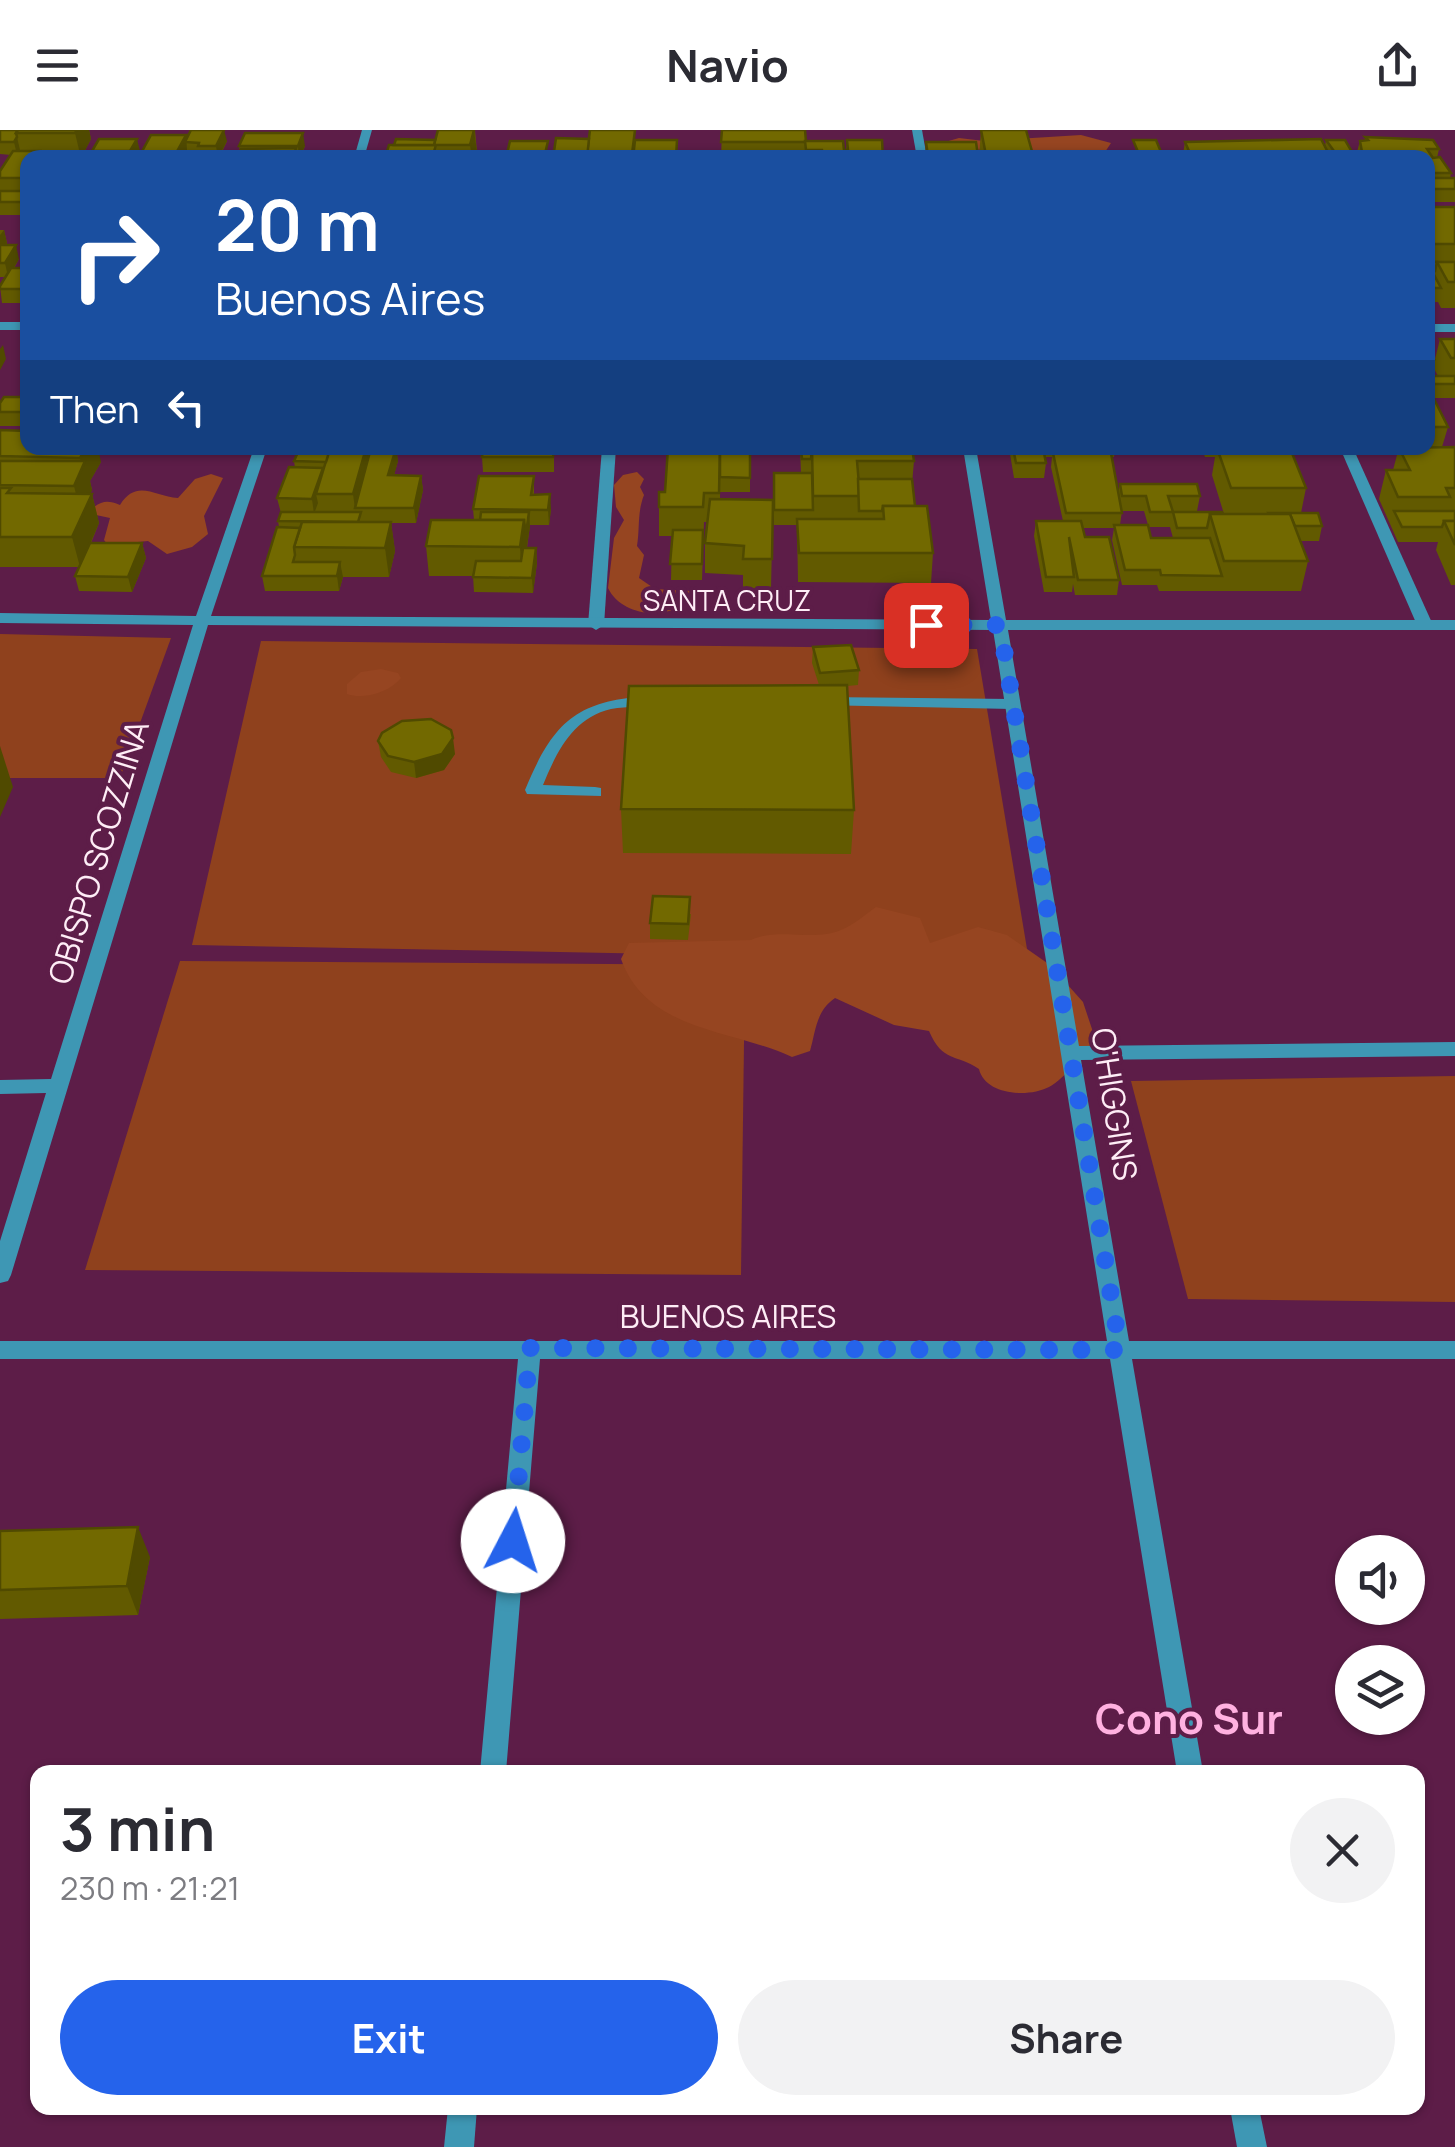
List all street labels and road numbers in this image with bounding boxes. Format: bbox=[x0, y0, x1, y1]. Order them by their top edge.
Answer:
street label: SANTA CRUZ bbox=[643, 581, 811, 619]
street label: OBISPO SCOZZINA bbox=[37, 715, 159, 989]
street label: O'HIGGINS bbox=[1081, 1025, 1149, 1183]
street label: BUENOS AIRES bbox=[620, 1294, 836, 1338]

